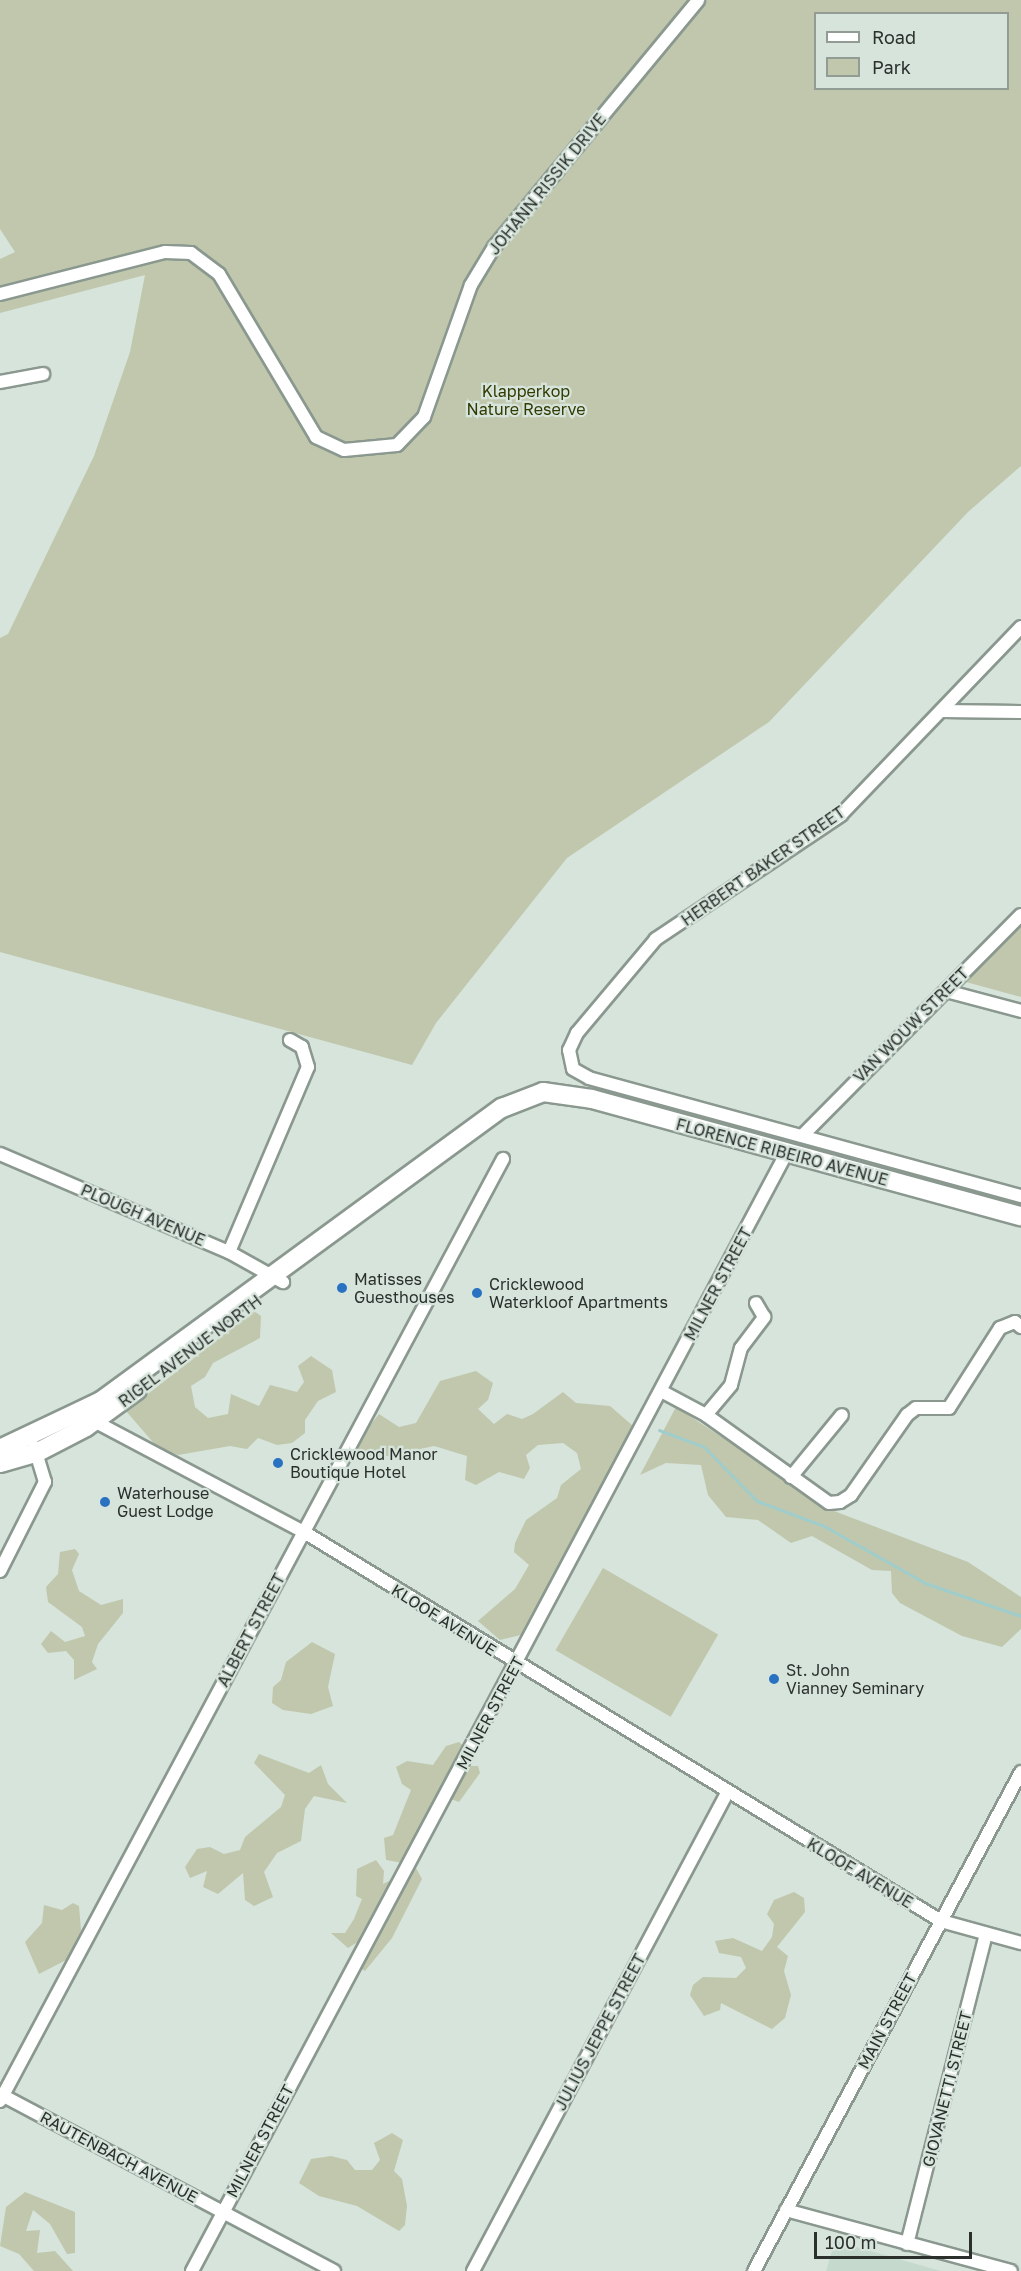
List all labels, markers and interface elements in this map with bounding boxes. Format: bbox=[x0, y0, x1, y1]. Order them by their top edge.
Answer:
legend bbox=[814, 12, 1009, 90]
text: Road bbox=[872, 26, 916, 48]
text: Park bbox=[872, 56, 911, 78]
street label: JOHANN RISSIK DRIVE bbox=[484, 110, 610, 258]
park label: Klapperkop Nature Reserve bbox=[467, 381, 585, 419]
street label: HERBERT BAKER STREET bbox=[678, 802, 848, 930]
street label: VAN WOUW STREET bbox=[850, 964, 972, 1086]
street label: FLORENCE RIBEIRO AVENUE bbox=[674, 1114, 890, 1190]
street label: PLOUGH AVENUE bbox=[78, 1180, 208, 1250]
street label: MILNER STREET bbox=[680, 1224, 756, 1344]
place label: Matisses Guesthouses bbox=[354, 1269, 454, 1307]
place label: Cricklewood Waterkloof Apartments bbox=[489, 1274, 668, 1312]
marker: Matisses Guesthouses bbox=[335, 1281, 349, 1295]
marker: Cricklewood Waterkloof Apartments bbox=[470, 1286, 484, 1300]
street label: RIGEL AVENUE NORTH bbox=[115, 1291, 265, 1411]
place label: Cricklewood Manor Boutique Hotel bbox=[290, 1444, 438, 1482]
marker: Cricklewood Manor Boutique Hotel bbox=[271, 1456, 285, 1470]
place label: Waterhouse Guest Lodge bbox=[117, 1483, 214, 1521]
marker: Waterhouse Guest Lodge bbox=[98, 1495, 112, 1509]
street label: ALBERT STREET bbox=[213, 1570, 289, 1690]
street label: KLOOF AVENUE bbox=[388, 1580, 500, 1660]
street label: MILNER STREET bbox=[452, 1653, 528, 1773]
place label: St. John Vianney Seminary bbox=[786, 1660, 924, 1698]
marker: St. John Vianney Seminary bbox=[767, 1672, 781, 1686]
street label: KLOOF AVENUE bbox=[804, 1834, 916, 1912]
street label: JULIUS JEPPE STREET bbox=[551, 1950, 649, 2114]
street label: MAIN STREET bbox=[854, 1970, 920, 2072]
street label: GIOVANETTI STREET bbox=[918, 2009, 976, 2169]
street label: MILNER STREET bbox=[222, 2081, 298, 2201]
street label: RAUTENBACH AVENUE bbox=[37, 2107, 201, 2207]
scale bar bbox=[817, 2220, 974, 2258]
text: 100 m bbox=[825, 2231, 876, 2253]

